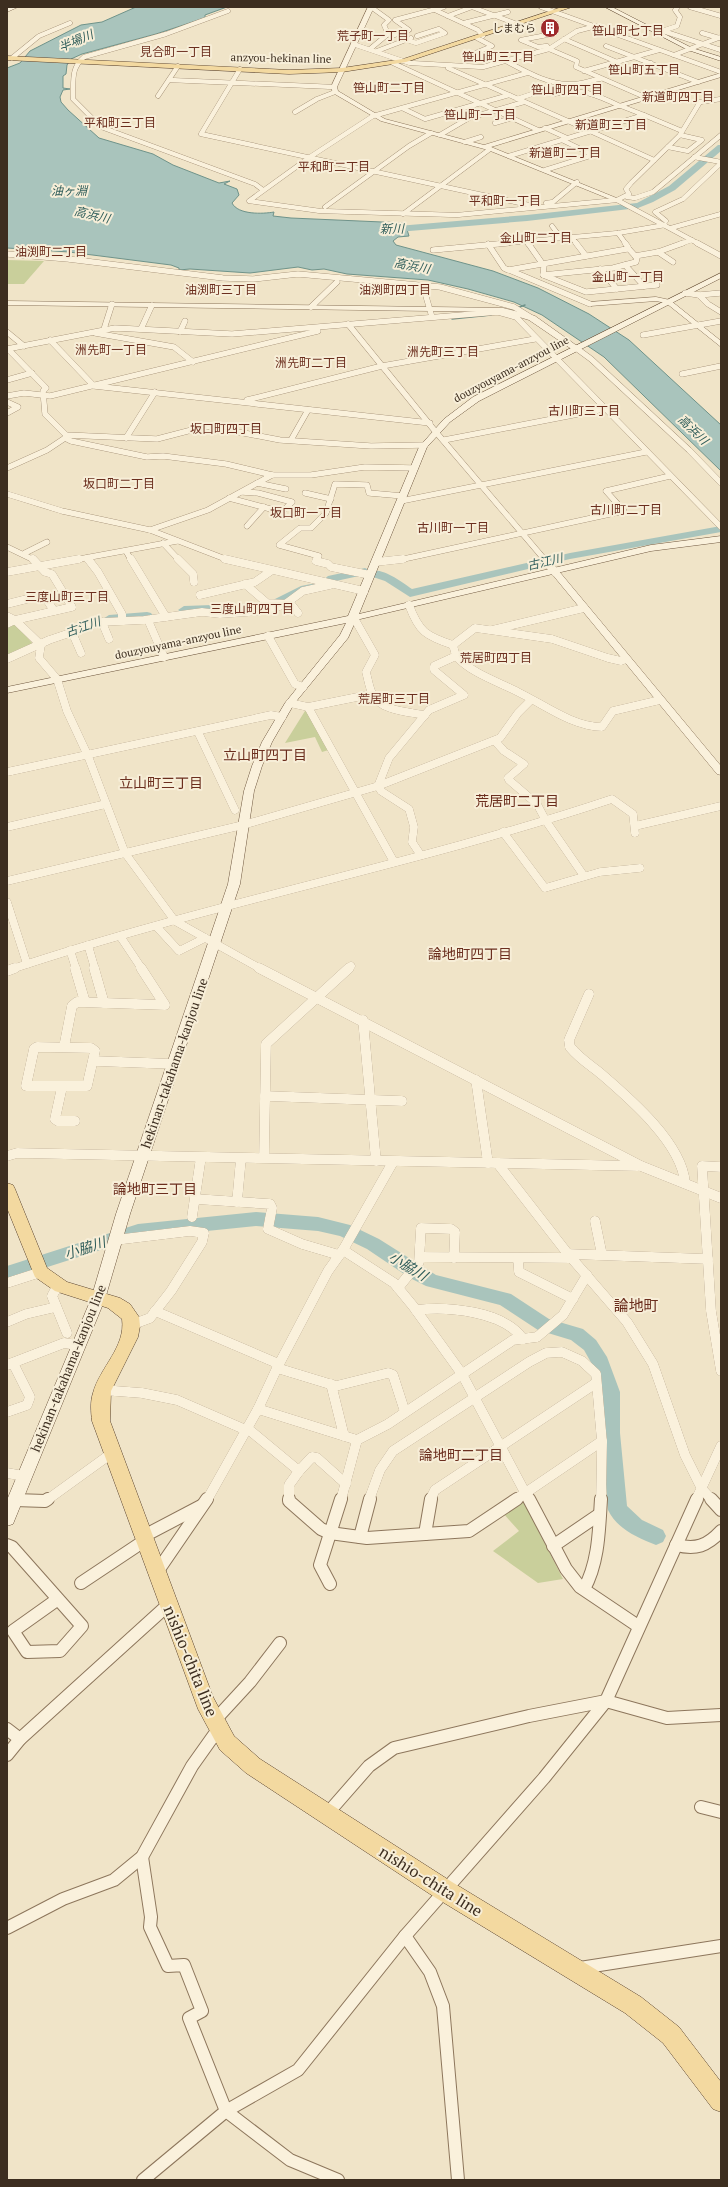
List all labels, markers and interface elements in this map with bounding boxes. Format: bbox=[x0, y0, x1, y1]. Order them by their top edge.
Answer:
building icon: しまむら bbox=[539, 17, 561, 39]
place label: しまむら bbox=[492, 21, 536, 35]
district label: 笹山町七丁目 bbox=[592, 23, 664, 38]
water label: 半場川 bbox=[56, 26, 97, 54]
district label: 荒子町一丁目 bbox=[337, 28, 409, 43]
district label: 見合町一丁目 bbox=[140, 44, 212, 59]
district label: 笹山町三丁目 bbox=[462, 49, 534, 64]
street label: anzyou-hekinan line bbox=[231, 50, 332, 66]
district label: 笹山町五丁目 bbox=[608, 62, 680, 77]
district label: 笹山町二丁目 bbox=[353, 80, 425, 95]
district label: 笹山町四丁目 bbox=[531, 82, 603, 97]
district label: 新道町四丁目 bbox=[642, 89, 714, 104]
district label: 笹山町一丁目 bbox=[444, 107, 516, 122]
district label: 平和町三丁目 bbox=[84, 115, 156, 130]
district label: 新道町三丁目 bbox=[575, 117, 647, 132]
district label: 新道町二丁目 bbox=[529, 145, 601, 160]
district label: 平和町二丁目 bbox=[298, 159, 370, 174]
water label: 油ヶ淵 bbox=[51, 183, 89, 198]
district label: 平和町一丁目 bbox=[469, 193, 541, 208]
water label: 高浜川 bbox=[73, 203, 113, 226]
water label: 新川 bbox=[380, 221, 406, 236]
district label: 金山町二丁目 bbox=[500, 230, 572, 245]
district label: 油渕町二丁目 bbox=[15, 244, 87, 259]
water label: 高浜川 bbox=[393, 255, 433, 277]
district label: 金山町一丁目 bbox=[592, 269, 664, 284]
district label: 油渕町三丁目 bbox=[185, 282, 257, 297]
district label: 油渕町四丁目 bbox=[359, 282, 431, 297]
street label: douzyouyama-anzyou line bbox=[451, 332, 572, 405]
district label: 洲先町一丁目 bbox=[75, 342, 147, 357]
district label: 洲先町三丁目 bbox=[407, 344, 479, 359]
district label: 洲先町二丁目 bbox=[275, 355, 347, 370]
district label: 古川町三丁目 bbox=[548, 403, 620, 418]
water label: 高浜川 bbox=[675, 412, 713, 449]
district label: 坂口町四丁目 bbox=[190, 421, 262, 436]
district label: 坂口町二丁目 bbox=[83, 476, 155, 491]
district label: 古川町二丁目 bbox=[590, 502, 662, 517]
district label: 坂口町一丁目 bbox=[270, 505, 342, 520]
district label: 古川町一丁目 bbox=[417, 520, 489, 535]
water label: 古江川 bbox=[526, 550, 566, 573]
district label: 三度山町三丁目 bbox=[25, 589, 109, 604]
district label: 三度山町四丁目 bbox=[210, 601, 294, 616]
water label: 古江川 bbox=[63, 613, 104, 639]
street label: douzyouyama-anzyou line bbox=[114, 622, 243, 662]
district label: 荒居町四丁目 bbox=[460, 650, 532, 665]
district label: 荒居町三丁目 bbox=[358, 691, 430, 706]
district label: 立山町四丁目 bbox=[223, 745, 307, 764]
district label: 立山町三丁目 bbox=[119, 773, 203, 792]
district label: 荒居町二丁目 bbox=[475, 791, 559, 810]
district label: 論地町四丁目 bbox=[428, 944, 512, 963]
street label: hekinan-takahama-kanjou line bbox=[136, 975, 212, 1151]
district label: 論地町三丁目 bbox=[113, 1179, 197, 1198]
water label: 小脇川 bbox=[62, 1231, 110, 1263]
water label: 小脇川 bbox=[385, 1247, 433, 1286]
street label: hekinan-takahama-kanjou line bbox=[26, 1282, 110, 1454]
district label: 論地町 bbox=[613, 1295, 659, 1315]
district label: 論地町二丁目 bbox=[419, 1445, 503, 1464]
street label: nishio-chita line bbox=[159, 1602, 223, 1720]
street label: nishio-chita line bbox=[375, 1840, 487, 1922]

